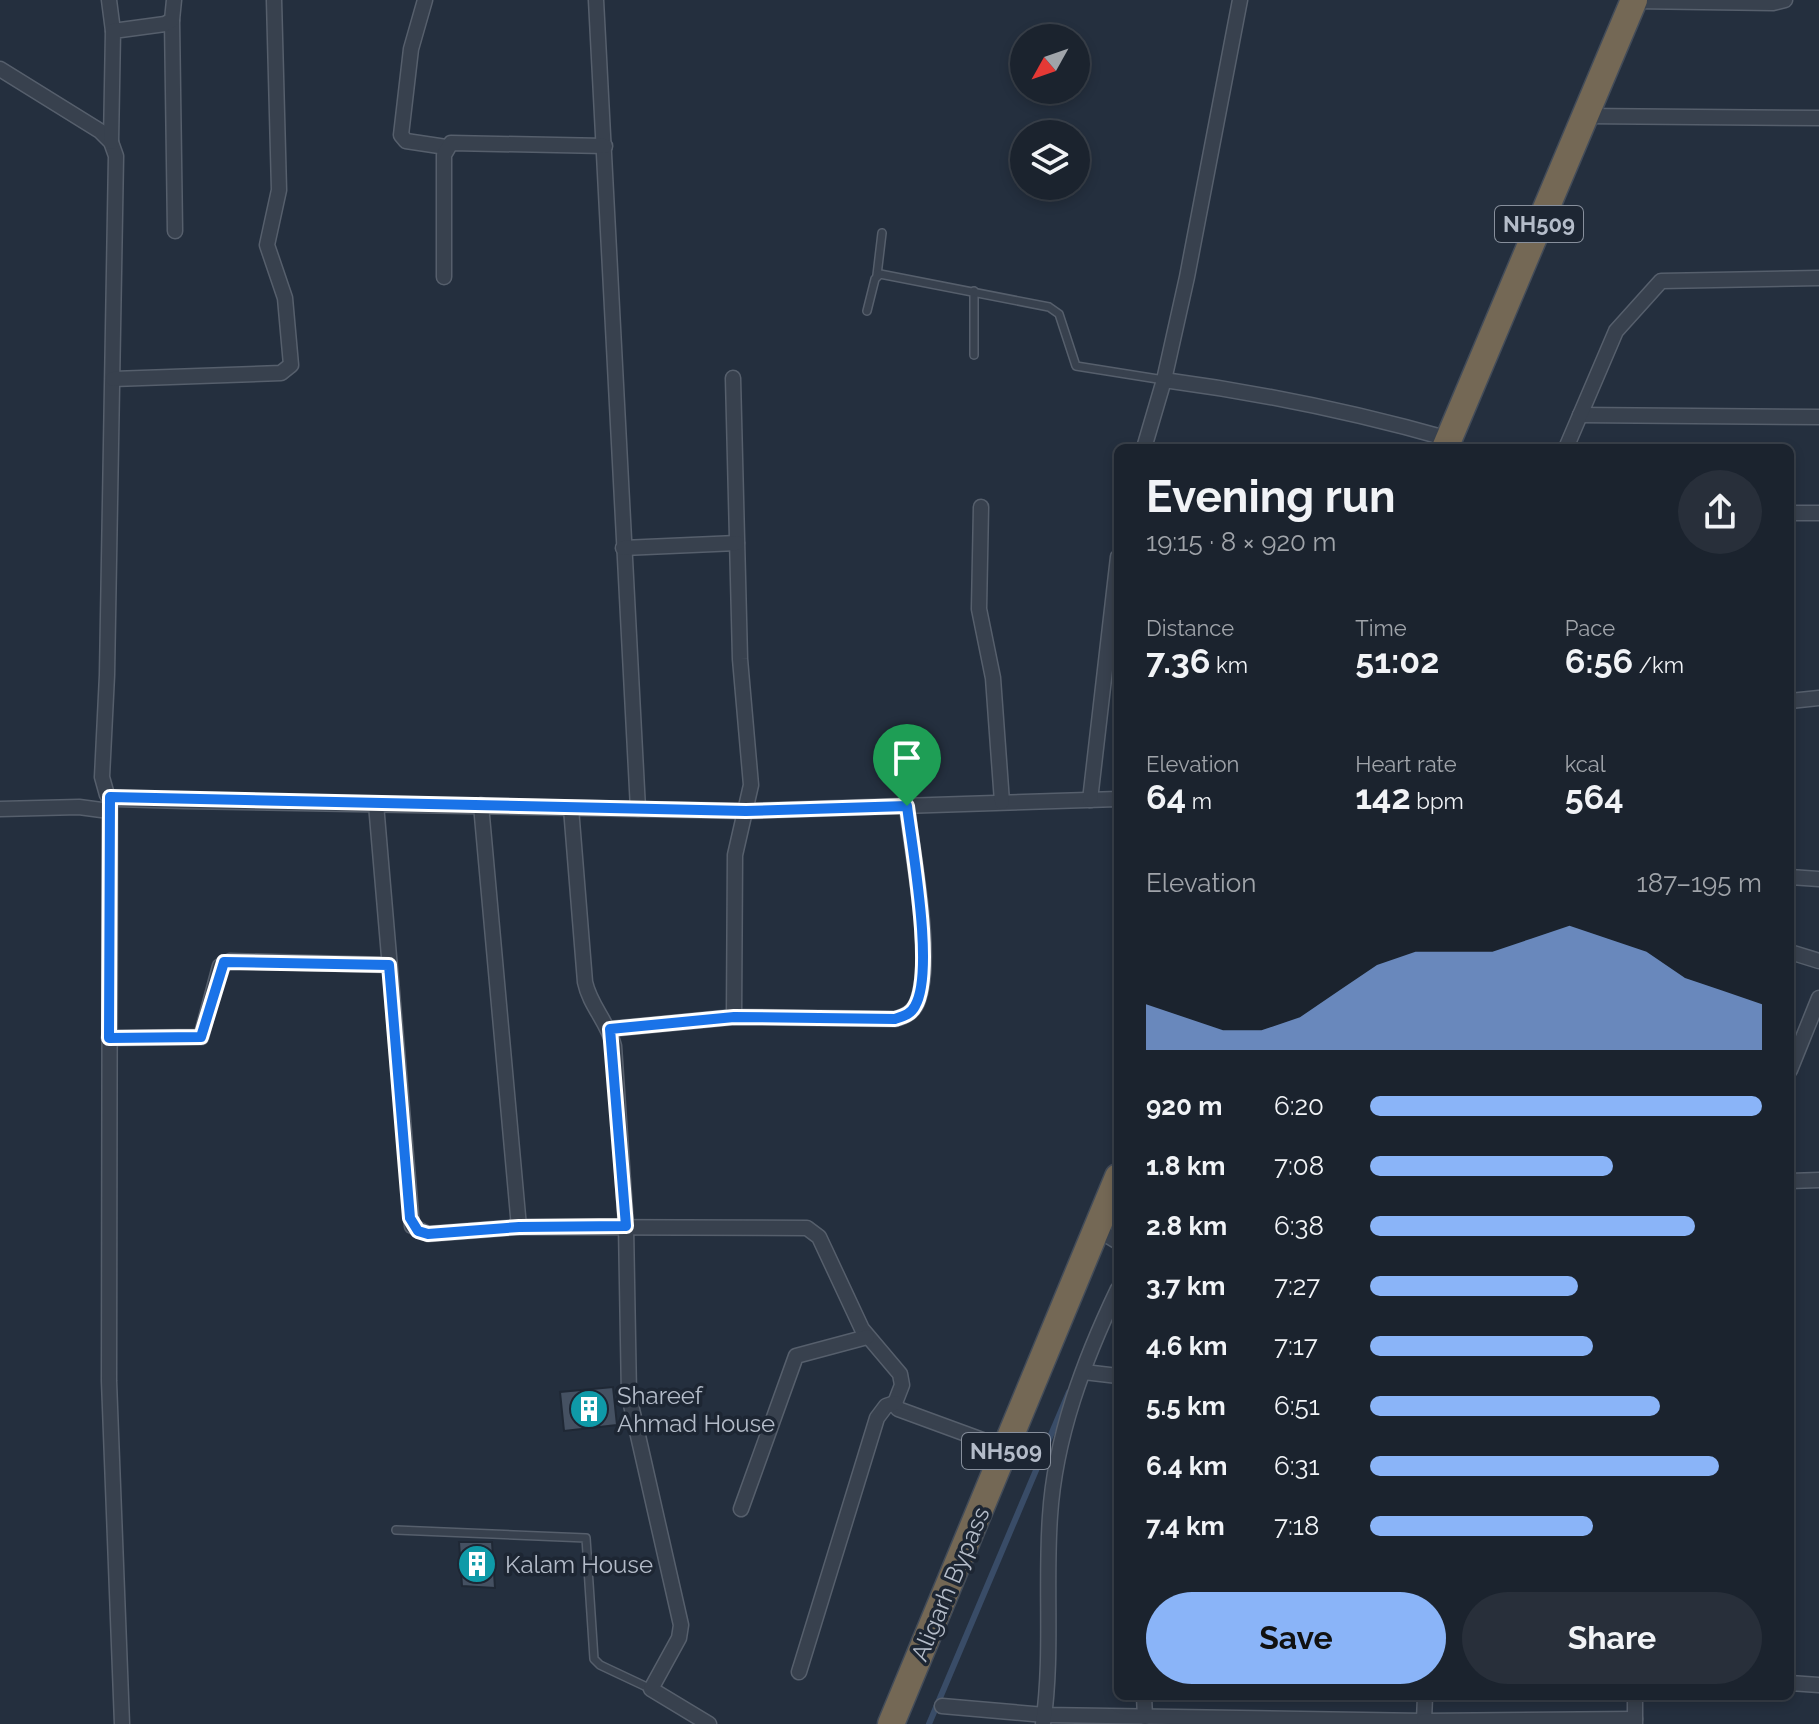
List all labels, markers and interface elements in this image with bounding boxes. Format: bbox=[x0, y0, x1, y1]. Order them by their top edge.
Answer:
north arrow bbox=[1010, 24, 1090, 104]
map controls bbox=[1010, 24, 1090, 200]
button: layers bbox=[1010, 120, 1090, 200]
road number: NH509 bbox=[1495, 206, 1583, 242]
button: share bbox=[1678, 470, 1762, 554]
text: Evening run bbox=[1146, 471, 1395, 522]
text: 19:15 · 8 × 920 m bbox=[1146, 527, 1337, 557]
text: Distance bbox=[1146, 615, 1234, 641]
text: Time bbox=[1355, 615, 1407, 641]
text: Pace bbox=[1565, 615, 1615, 641]
text: 7.36 bbox=[1146, 641, 1210, 681]
text: 51:02 bbox=[1355, 641, 1439, 681]
text: 6:56 bbox=[1565, 641, 1633, 681]
text: km bbox=[1210, 652, 1248, 678]
text: /km bbox=[1633, 652, 1684, 678]
pin bbox=[873, 724, 941, 806]
icon: arrive bbox=[885, 736, 929, 780]
text: Elevation bbox=[1146, 751, 1239, 777]
text: Heart rate bbox=[1355, 751, 1457, 777]
text: kcal bbox=[1565, 751, 1606, 777]
text: 64 bbox=[1146, 777, 1186, 817]
text: 142 bbox=[1355, 777, 1411, 817]
text: 564 bbox=[1565, 777, 1624, 817]
text: m bbox=[1186, 788, 1212, 814]
text: bpm bbox=[1411, 788, 1464, 814]
text: Elevation bbox=[1146, 868, 1256, 898]
text: 187–195 m bbox=[1637, 868, 1762, 898]
text: 920 m bbox=[1146, 1091, 1222, 1121]
text: 6:20 bbox=[1274, 1091, 1324, 1121]
text: 1.8 km bbox=[1146, 1151, 1225, 1181]
text: 7:08 bbox=[1274, 1151, 1324, 1181]
text: 2.8 km bbox=[1146, 1211, 1227, 1241]
text: 6:38 bbox=[1274, 1211, 1324, 1241]
text: 3.7 km bbox=[1146, 1271, 1225, 1301]
text: 7:27 bbox=[1274, 1271, 1320, 1301]
text: 4.6 km bbox=[1146, 1331, 1227, 1361]
text: 7:17 bbox=[1274, 1331, 1318, 1361]
place label: Shareef Ahmad House bbox=[617, 1381, 775, 1438]
building icon: Shareef Ahmad House bbox=[568, 1388, 610, 1430]
text: 5.5 km bbox=[1146, 1391, 1226, 1421]
text: 6:51 bbox=[1274, 1391, 1320, 1421]
road number: NH509 bbox=[962, 1433, 1050, 1469]
text: 6.4 km bbox=[1146, 1451, 1227, 1481]
text: 6:31 bbox=[1274, 1451, 1320, 1481]
street label: Aligarh Bypass bbox=[905, 1503, 995, 1665]
text: 7.4 km bbox=[1146, 1511, 1225, 1541]
text: 7:18 bbox=[1274, 1511, 1319, 1541]
building icon: Kalam House bbox=[456, 1543, 498, 1585]
place label: Kalam House bbox=[505, 1550, 653, 1579]
button: Save bbox=[1146, 1592, 1446, 1684]
button: Share bbox=[1462, 1592, 1762, 1684]

